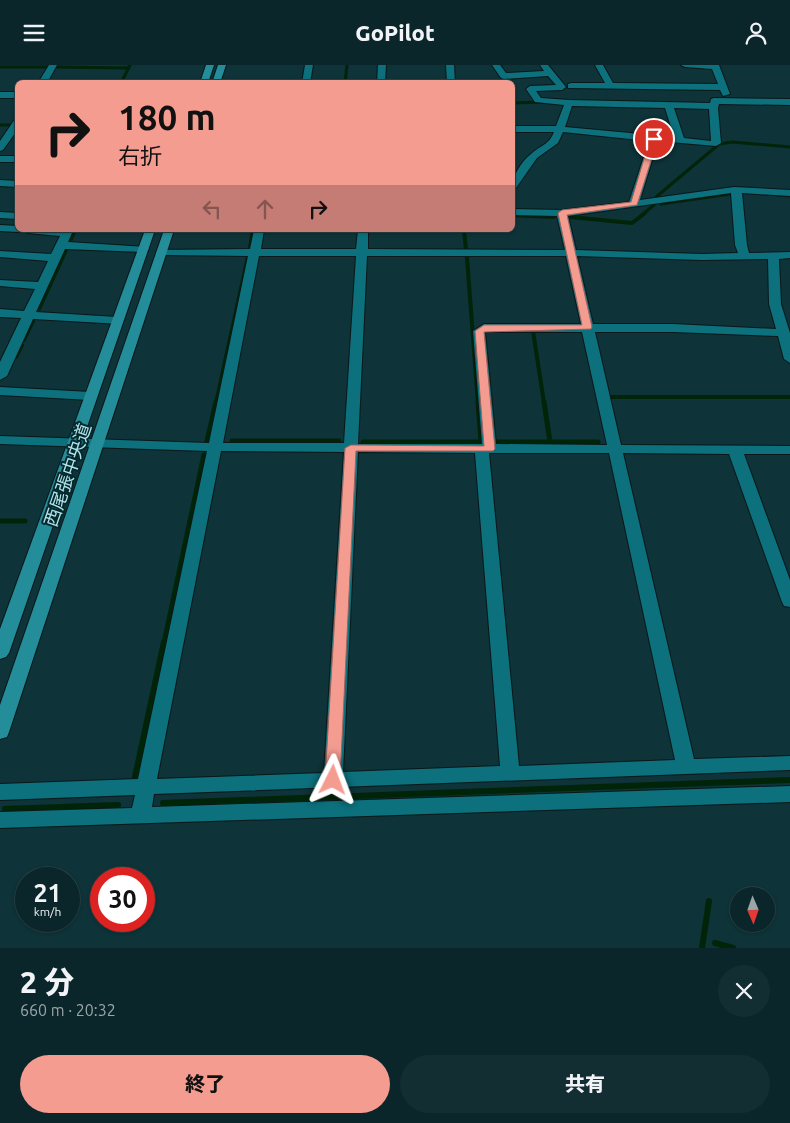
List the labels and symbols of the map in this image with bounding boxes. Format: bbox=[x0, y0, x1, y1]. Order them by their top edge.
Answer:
pin bbox=[633, 118, 675, 160]
street label: 西尾張中央道 bbox=[40, 420, 94, 529]
position arrow bbox=[306, 753, 358, 805]
speed limit sign: 30 bbox=[90, 867, 155, 932]
north arrow bbox=[730, 887, 775, 933]

